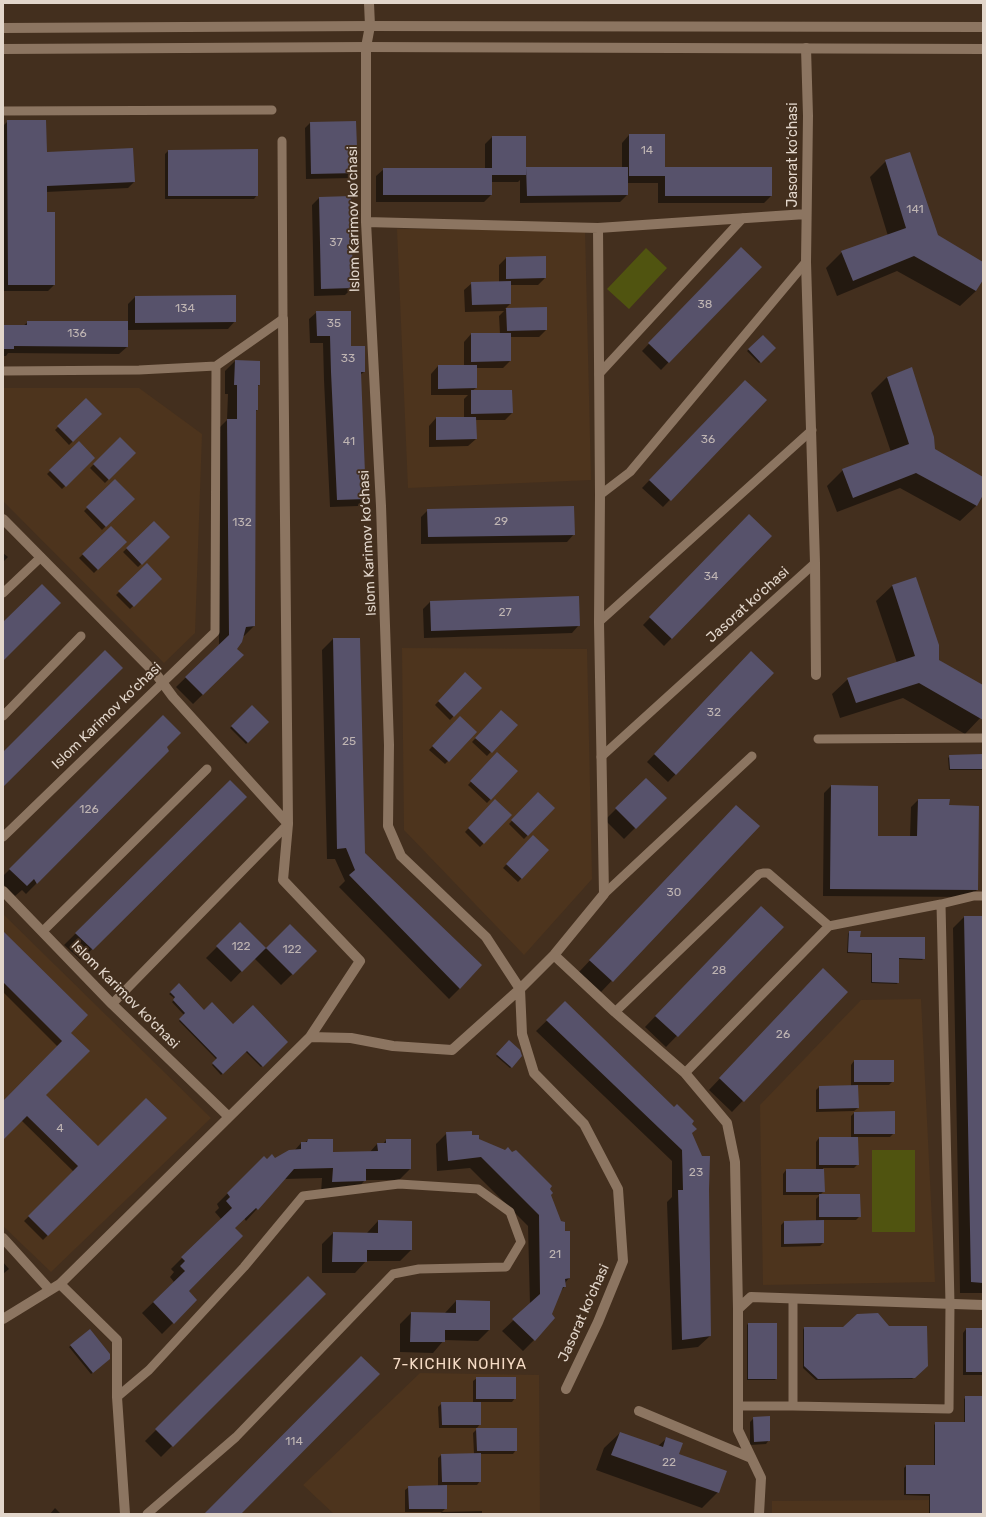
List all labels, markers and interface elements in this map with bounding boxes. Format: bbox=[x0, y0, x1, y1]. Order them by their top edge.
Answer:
street label: Jasorat ko‘chasi bbox=[785, 102, 801, 208]
house number: 14 bbox=[641, 144, 653, 158]
street label: Islom Karimov ko‘chasi bbox=[344, 146, 364, 292]
house number: 141 bbox=[906, 203, 924, 217]
house number: 37 bbox=[329, 236, 343, 250]
house number: 38 bbox=[698, 298, 712, 312]
house number: 134 bbox=[175, 302, 195, 316]
house number: 35 bbox=[327, 317, 341, 331]
house number: 136 bbox=[67, 327, 87, 341]
house number: 33 bbox=[341, 352, 355, 366]
house number: 36 bbox=[701, 433, 715, 447]
house number: 41 bbox=[343, 435, 355, 449]
street label: Islom Karimov ko‘chasi bbox=[356, 470, 380, 616]
house number: 29 bbox=[494, 515, 508, 529]
house number: 132 bbox=[232, 516, 252, 530]
street label: Jasorat ko‘chasi bbox=[703, 564, 793, 646]
house number: 34 bbox=[704, 570, 718, 584]
house number: 27 bbox=[498, 606, 512, 620]
street label: Islom Karimov ko‘chasi bbox=[49, 659, 165, 773]
house number: 32 bbox=[707, 706, 721, 720]
house number: 25 bbox=[342, 735, 356, 749]
house number: 126 bbox=[79, 803, 99, 817]
house number: 30 bbox=[667, 886, 681, 900]
street label: Islom Karimov ko'chasi bbox=[67, 937, 183, 1053]
house number: 122 bbox=[231, 940, 251, 954]
house number: 122 bbox=[282, 943, 302, 957]
house number: 28 bbox=[712, 964, 726, 978]
house number: 26 bbox=[776, 1028, 790, 1042]
house number: 4 bbox=[56, 1122, 64, 1136]
house number: 23 bbox=[689, 1166, 703, 1180]
house number: 21 bbox=[549, 1248, 561, 1262]
street label: Jasorat ko‘chasi bbox=[555, 1262, 613, 1364]
district label: 7-KICHIK NOHIYA bbox=[393, 1356, 527, 1374]
house number: 114 bbox=[285, 1435, 303, 1449]
house number: 22 bbox=[662, 1456, 676, 1470]

